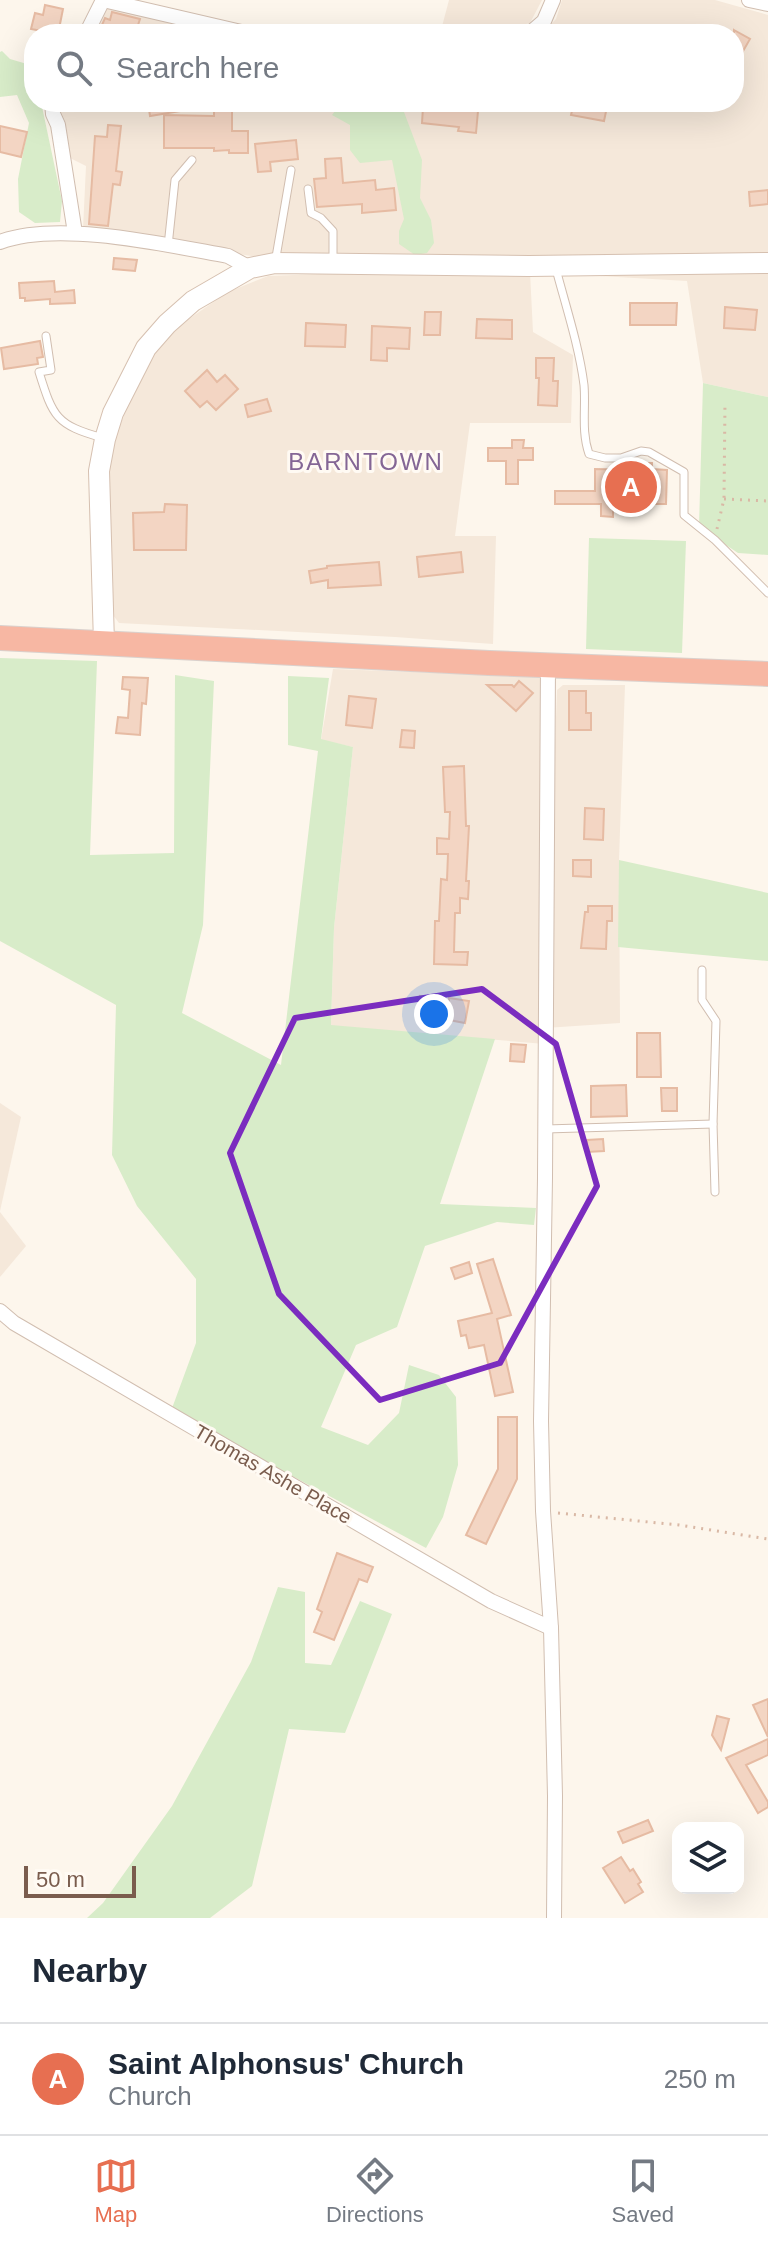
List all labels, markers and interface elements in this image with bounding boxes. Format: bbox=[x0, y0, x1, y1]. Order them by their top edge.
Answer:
search box bbox=[24, 24, 744, 112]
icon: search bbox=[52, 46, 96, 90]
text: Search here bbox=[116, 51, 279, 84]
district label: BARNTOWN bbox=[288, 448, 444, 475]
pin: A bbox=[605, 457, 657, 517]
your location bbox=[414, 994, 454, 1034]
street label: Thomas Ashe Place bbox=[190, 1420, 356, 1528]
map controls bbox=[672, 1822, 744, 1894]
button: layers bbox=[672, 1822, 744, 1894]
scale bar bbox=[24, 1862, 136, 1898]
text: 50 m bbox=[36, 1867, 85, 1892]
text: Nearby bbox=[32, 1951, 147, 1989]
text: Saint Alphonsus' Church bbox=[108, 2047, 464, 2080]
text: A bbox=[49, 2064, 67, 2094]
text: 250 m bbox=[664, 2064, 736, 2094]
text: Church bbox=[108, 2081, 192, 2111]
tab: Map bbox=[94, 2154, 138, 2228]
tab: Directions bbox=[326, 2154, 424, 2228]
tab: Saved bbox=[612, 2154, 674, 2228]

